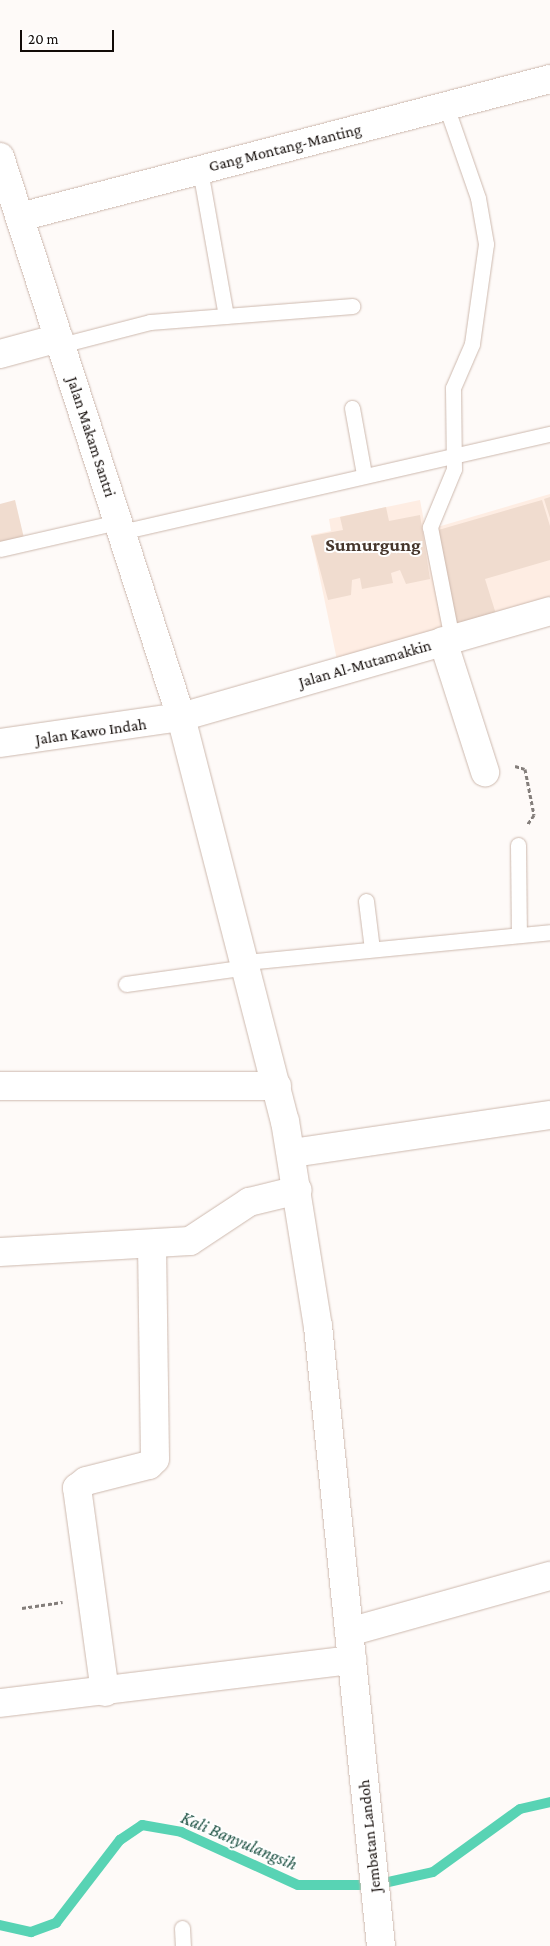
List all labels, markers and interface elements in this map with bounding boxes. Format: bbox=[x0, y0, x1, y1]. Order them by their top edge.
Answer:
scale bar bbox=[22, 20, 116, 52]
text: 20 m bbox=[28, 31, 59, 47]
street label: Gang Montang-Manting bbox=[207, 120, 363, 176]
street label: Jalan Makam Santri bbox=[62, 374, 120, 500]
district label: Sumurgung bbox=[325, 534, 421, 556]
street label: Jalan Al-Mutamakkin bbox=[296, 636, 434, 692]
street label: Jalan Kawo Indah bbox=[34, 715, 148, 749]
street label: Jembatan Landoh bbox=[355, 1779, 385, 1893]
water label: Kali Banyulangsih bbox=[178, 1807, 300, 1875]

